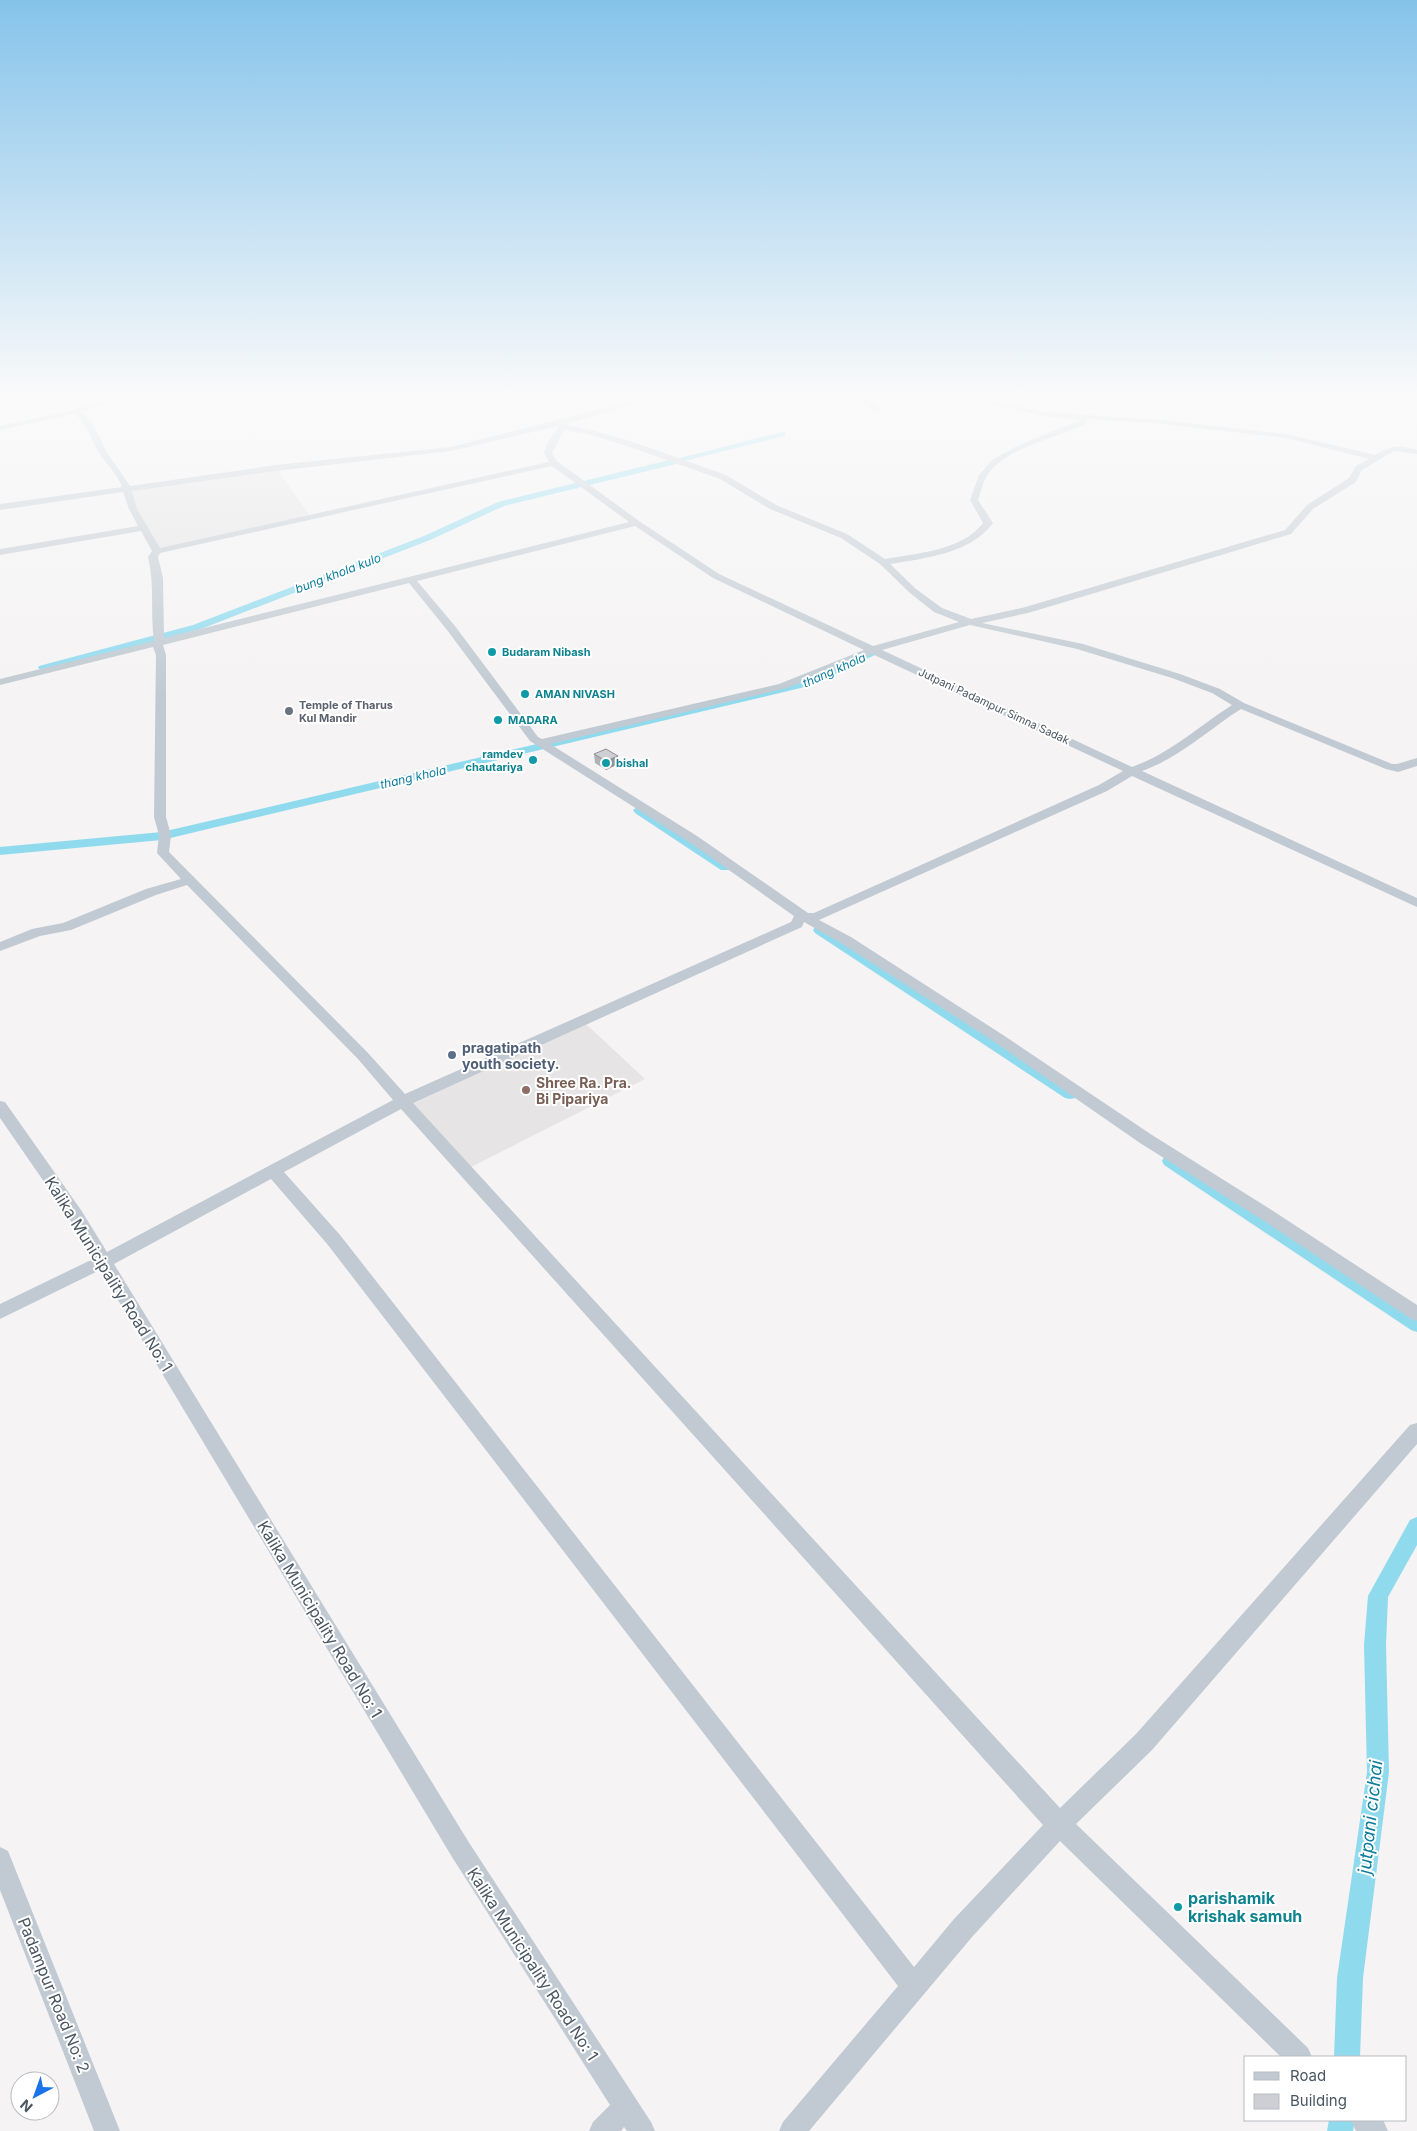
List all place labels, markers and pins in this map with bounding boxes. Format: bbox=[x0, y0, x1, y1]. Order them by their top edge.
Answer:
place label: Budaram Nibash bbox=[502, 645, 591, 659]
marker: Budaram Nibash bbox=[486, 646, 498, 658]
place label: AMAN NIVASH bbox=[535, 687, 615, 701]
marker: AMAN NIVASH bbox=[519, 688, 531, 700]
place label: Temple of Tharus Kul Mandir bbox=[299, 698, 393, 725]
marker: Temple of Tharus Kul Mandir bbox=[283, 705, 295, 717]
place label: MADARA bbox=[508, 713, 558, 727]
marker: MADARA bbox=[492, 714, 504, 726]
place label: ramdev chautariya bbox=[466, 747, 523, 774]
marker: ramdev chautariya bbox=[527, 754, 539, 766]
place label: bishal bbox=[616, 756, 648, 770]
marker: bishal bbox=[600, 757, 612, 769]
place label: pragatipath youth society. bbox=[462, 1039, 559, 1072]
marker: pragatipath youth society. bbox=[446, 1049, 458, 1061]
place label: Shree Ra. Pra. Bi Pipariya bbox=[536, 1074, 631, 1107]
marker: Shree Ra. Pra. Bi Pipariya bbox=[520, 1084, 532, 1096]
place label: parishamik krishak samuh bbox=[1188, 1888, 1302, 1926]
marker: parishamik krishak samuh bbox=[1172, 1901, 1184, 1913]

